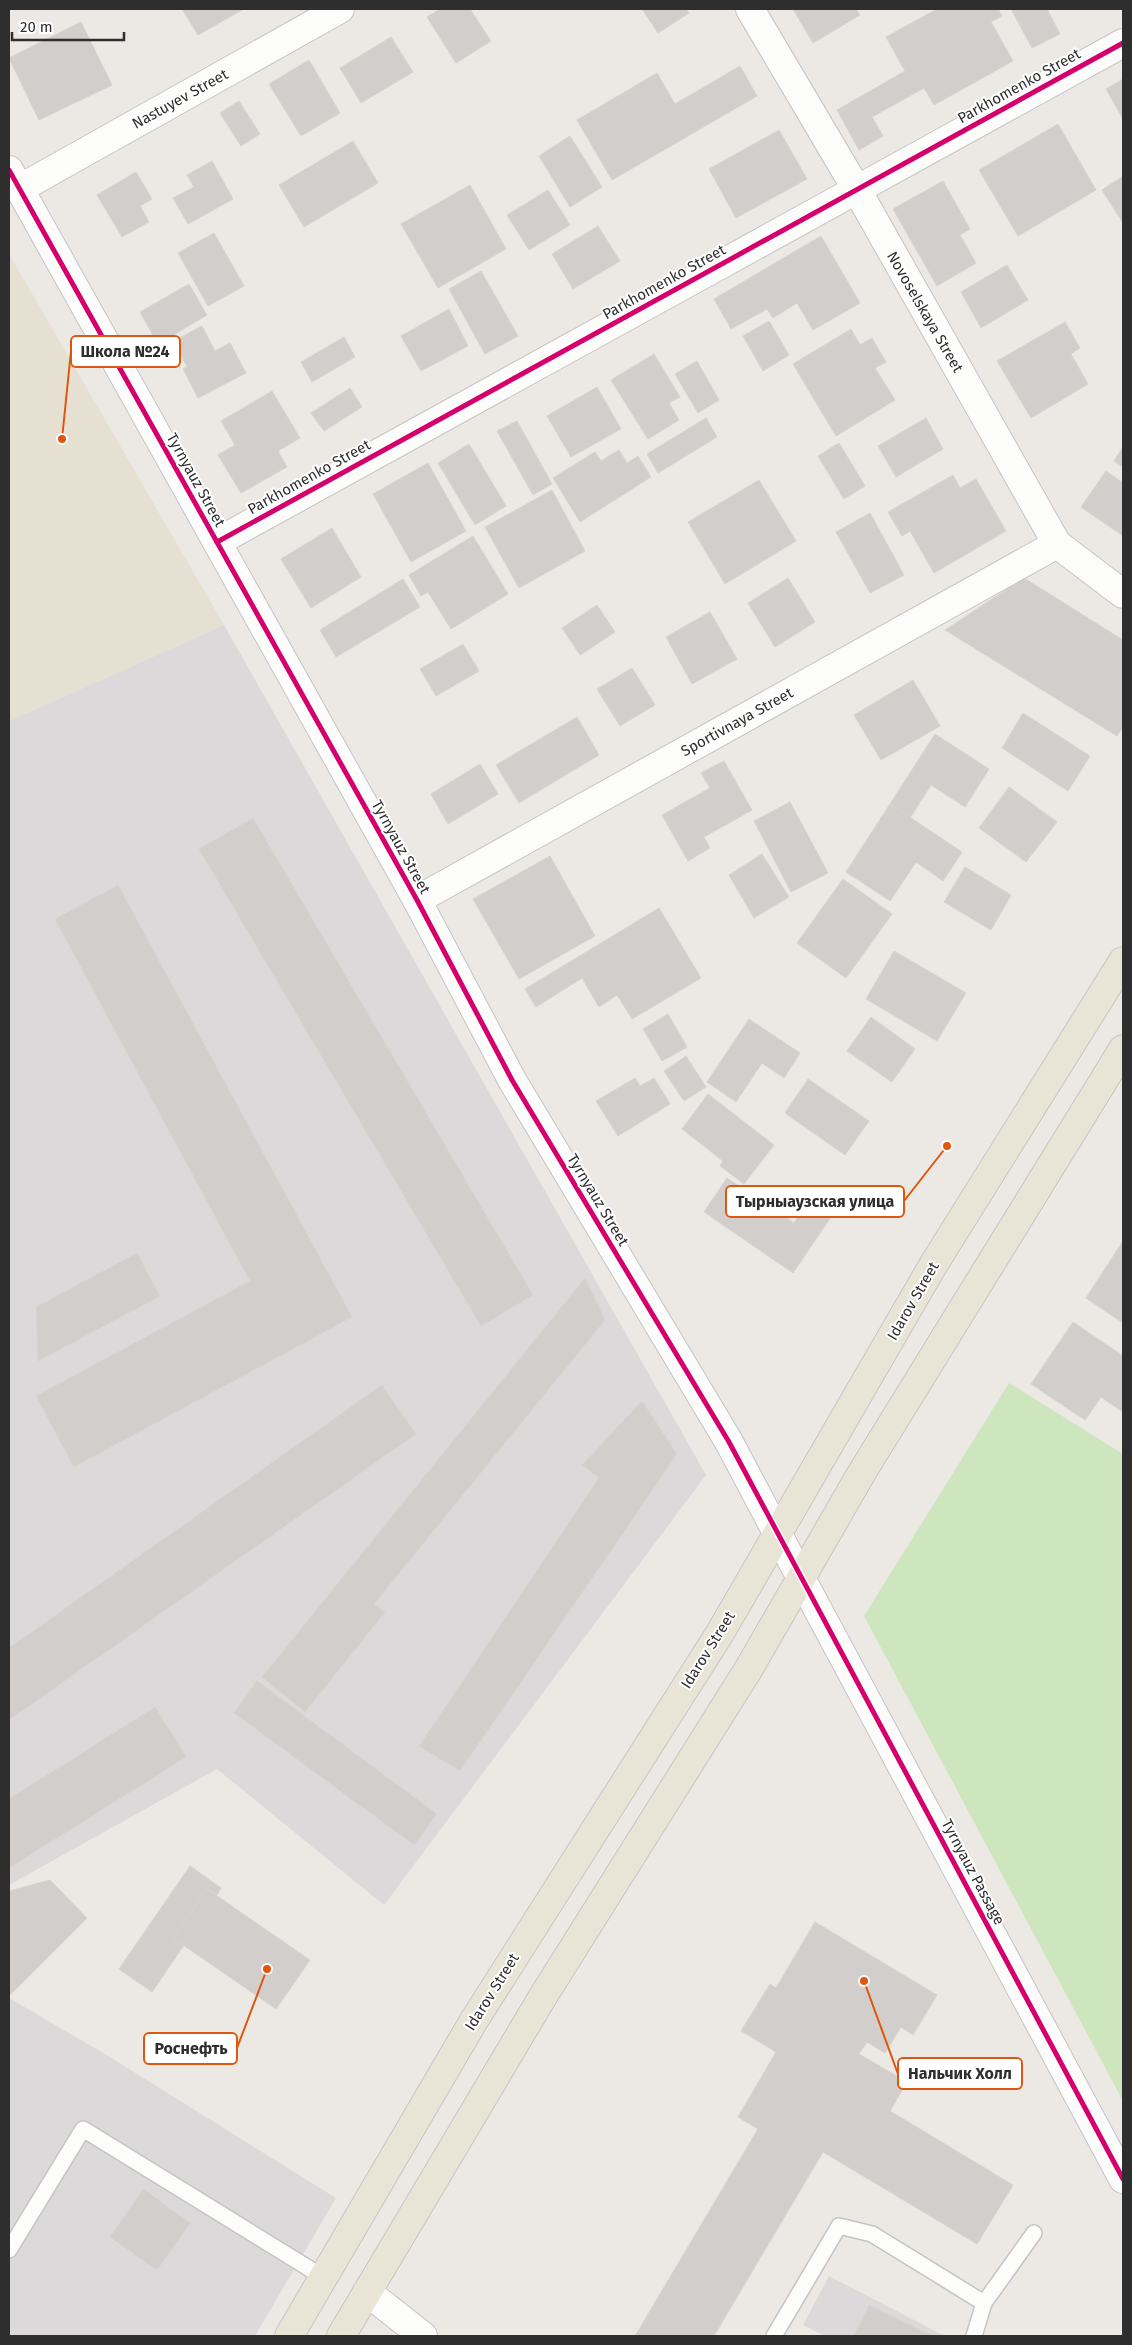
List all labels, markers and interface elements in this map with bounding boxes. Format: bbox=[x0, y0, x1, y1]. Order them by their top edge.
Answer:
scale bar bbox=[12, 10, 125, 42]
text: 20 m bbox=[20, 18, 53, 36]
street label: Parkhomenko Street bbox=[954, 44, 1084, 127]
street label: Nastuyev Street bbox=[129, 65, 232, 133]
street label: Parkhomenko Street bbox=[599, 240, 729, 323]
street label: Novoselskaya Street bbox=[883, 248, 967, 376]
callout: Школа №24 bbox=[71, 336, 180, 367]
text: Школа №24 bbox=[81, 342, 169, 361]
street label: Tyrnyauz Street bbox=[163, 430, 229, 530]
street label: Parkhomenko Street bbox=[244, 435, 374, 518]
street label: Sportivnaya Street bbox=[678, 683, 797, 760]
street label: Tyrnyauz Street bbox=[368, 797, 434, 897]
street label: Tyrnyauz Street bbox=[563, 1151, 633, 1250]
callout: Тырныаузская улица bbox=[726, 1186, 904, 1217]
text: Тырныаузская улица bbox=[736, 1192, 894, 1211]
street label: Idarov Street bbox=[883, 1258, 943, 1343]
street label: Idarov Street bbox=[677, 1608, 739, 1692]
street label: Tyrnyauz Passage bbox=[938, 1816, 1008, 1928]
street label: Idarov Street bbox=[461, 1950, 523, 2034]
callout: Роснефть bbox=[144, 2033, 237, 2064]
text: Роснефть bbox=[154, 2039, 228, 2058]
callout: Нальчик Холл bbox=[898, 2058, 1022, 2089]
text: Нальчик Холл bbox=[908, 2064, 1012, 2083]

